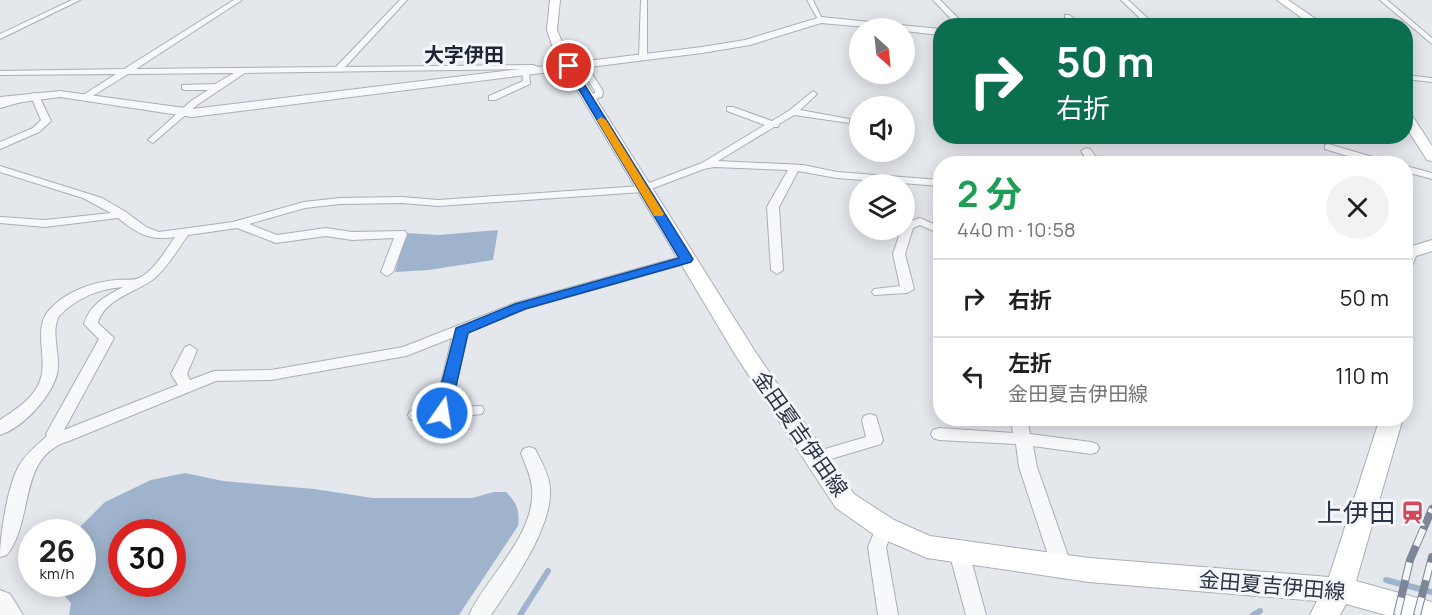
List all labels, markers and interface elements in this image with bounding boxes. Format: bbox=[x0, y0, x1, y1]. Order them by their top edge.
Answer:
north arrow bbox=[849, 18, 915, 84]
map controls bbox=[849, 18, 915, 240]
text: 50 m bbox=[1056, 32, 1154, 90]
pin bbox=[543, 40, 594, 91]
district label: 大字伊田 bbox=[424, 41, 504, 68]
icon: right bbox=[957, 42, 1035, 120]
icon: arrive bbox=[552, 49, 585, 82]
text: 右折 bbox=[1056, 89, 1110, 126]
button: sound bbox=[849, 96, 915, 162]
text: 2 分 bbox=[957, 169, 1022, 218]
button: layers bbox=[849, 174, 915, 240]
button: close bbox=[1326, 176, 1389, 239]
text: 440 m · 10:58 bbox=[957, 216, 1076, 243]
icon: right bbox=[957, 282, 990, 315]
text: 50 m bbox=[1340, 283, 1389, 313]
text: 右折 bbox=[1008, 285, 1052, 315]
text: 左折 bbox=[1008, 348, 1052, 378]
icon: left bbox=[957, 360, 990, 393]
text: 110 m bbox=[1335, 361, 1389, 391]
street label: 金田夏吉伊田線 bbox=[747, 365, 854, 502]
text: 金田夏吉伊田線 bbox=[1008, 380, 1148, 407]
position arrow bbox=[410, 381, 474, 445]
place label: 上伊田 bbox=[1317, 494, 1395, 530]
station icon: 上伊田 bbox=[1400, 500, 1426, 526]
speed limit sign: 30 bbox=[108, 519, 186, 597]
text: 26 bbox=[39, 530, 75, 571]
text: km/h bbox=[40, 563, 74, 584]
street label: 金田夏吉伊田線 bbox=[1198, 565, 1347, 605]

